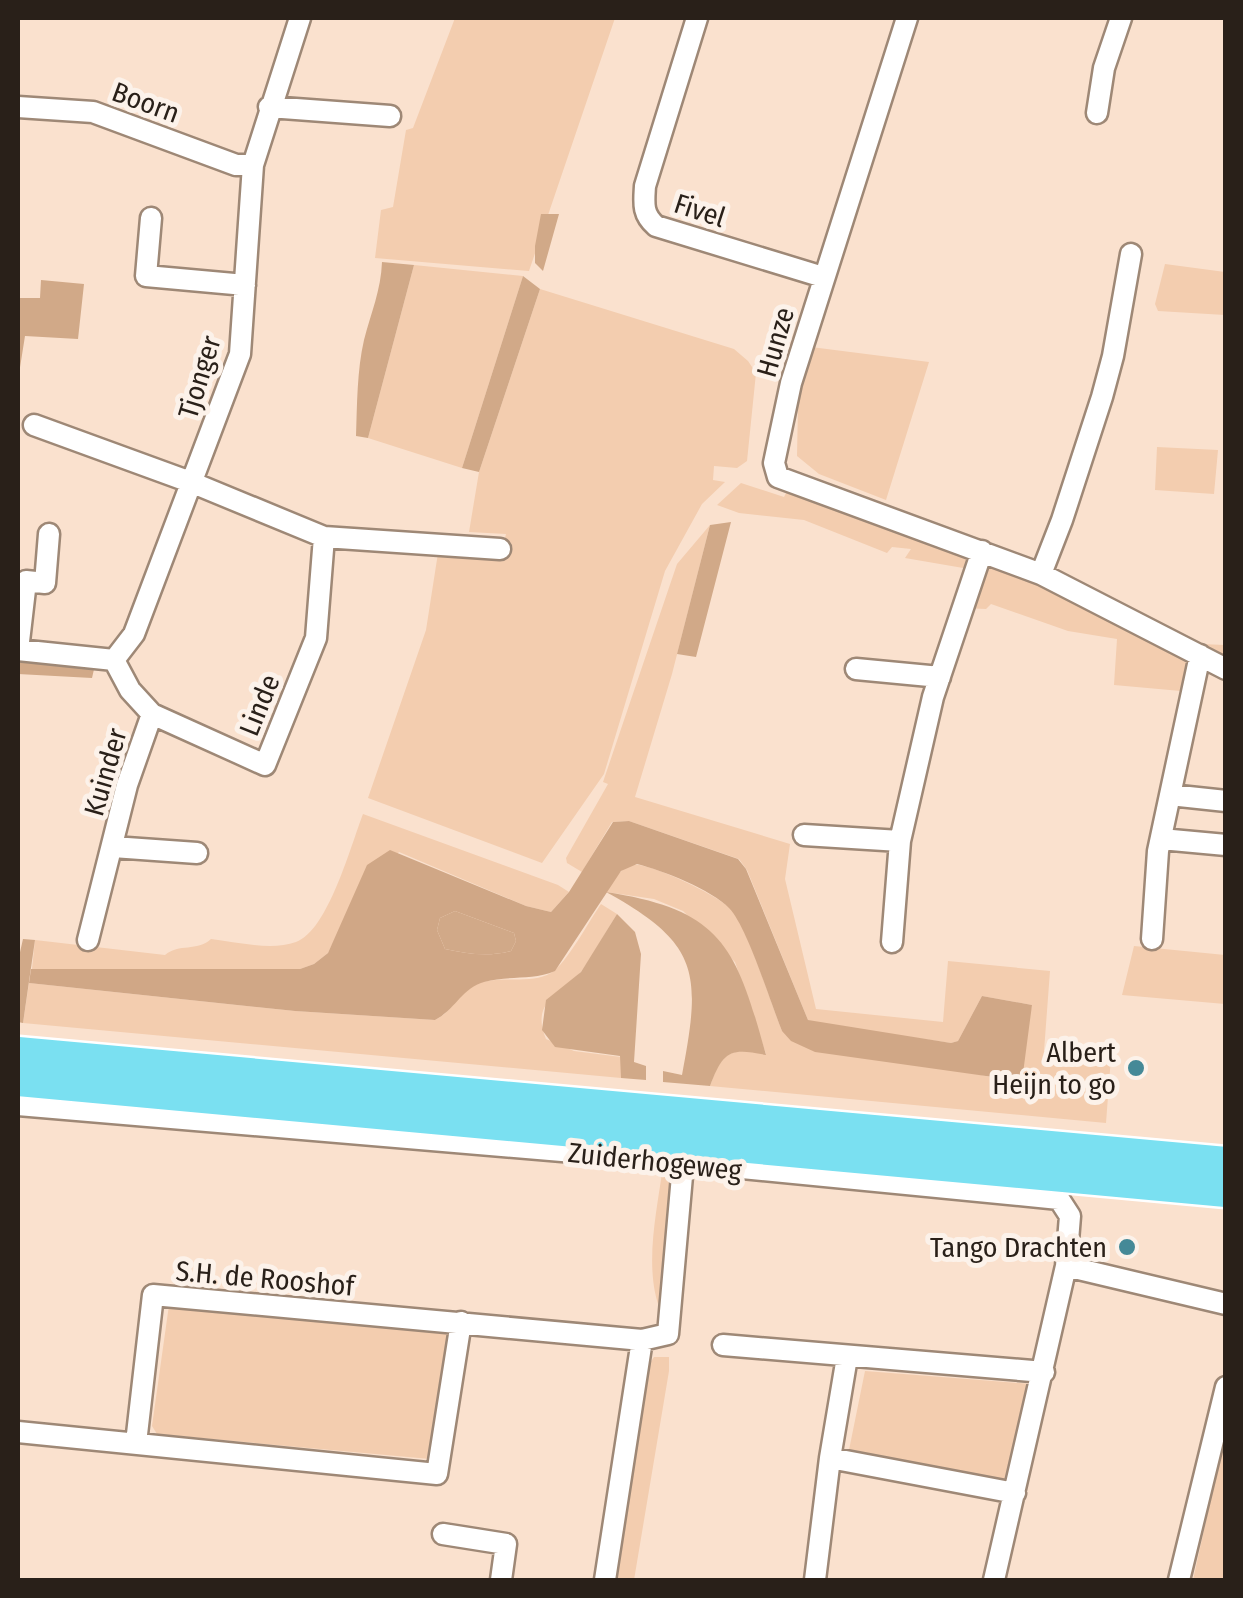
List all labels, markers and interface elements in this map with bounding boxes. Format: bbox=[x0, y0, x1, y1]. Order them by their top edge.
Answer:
street label: Boorn bbox=[108, 75, 184, 130]
street label: Fivel bbox=[670, 187, 730, 234]
street label: Hunze bbox=[750, 303, 801, 381]
street label: Tjonger bbox=[171, 331, 228, 423]
street label: Linde bbox=[232, 670, 287, 741]
street label: Kuinder bbox=[77, 724, 134, 820]
place label: Albert Heijn to go bbox=[992, 1036, 1117, 1101]
marker: Albert Heijn to go bbox=[1125, 1057, 1147, 1079]
street label: Zuiderhogeweg bbox=[567, 1136, 744, 1187]
place label: Tango Drachten bbox=[930, 1231, 1107, 1264]
marker: Tango Drachten bbox=[1116, 1236, 1138, 1258]
street label: S.H. de Rooshof bbox=[174, 1254, 358, 1303]

